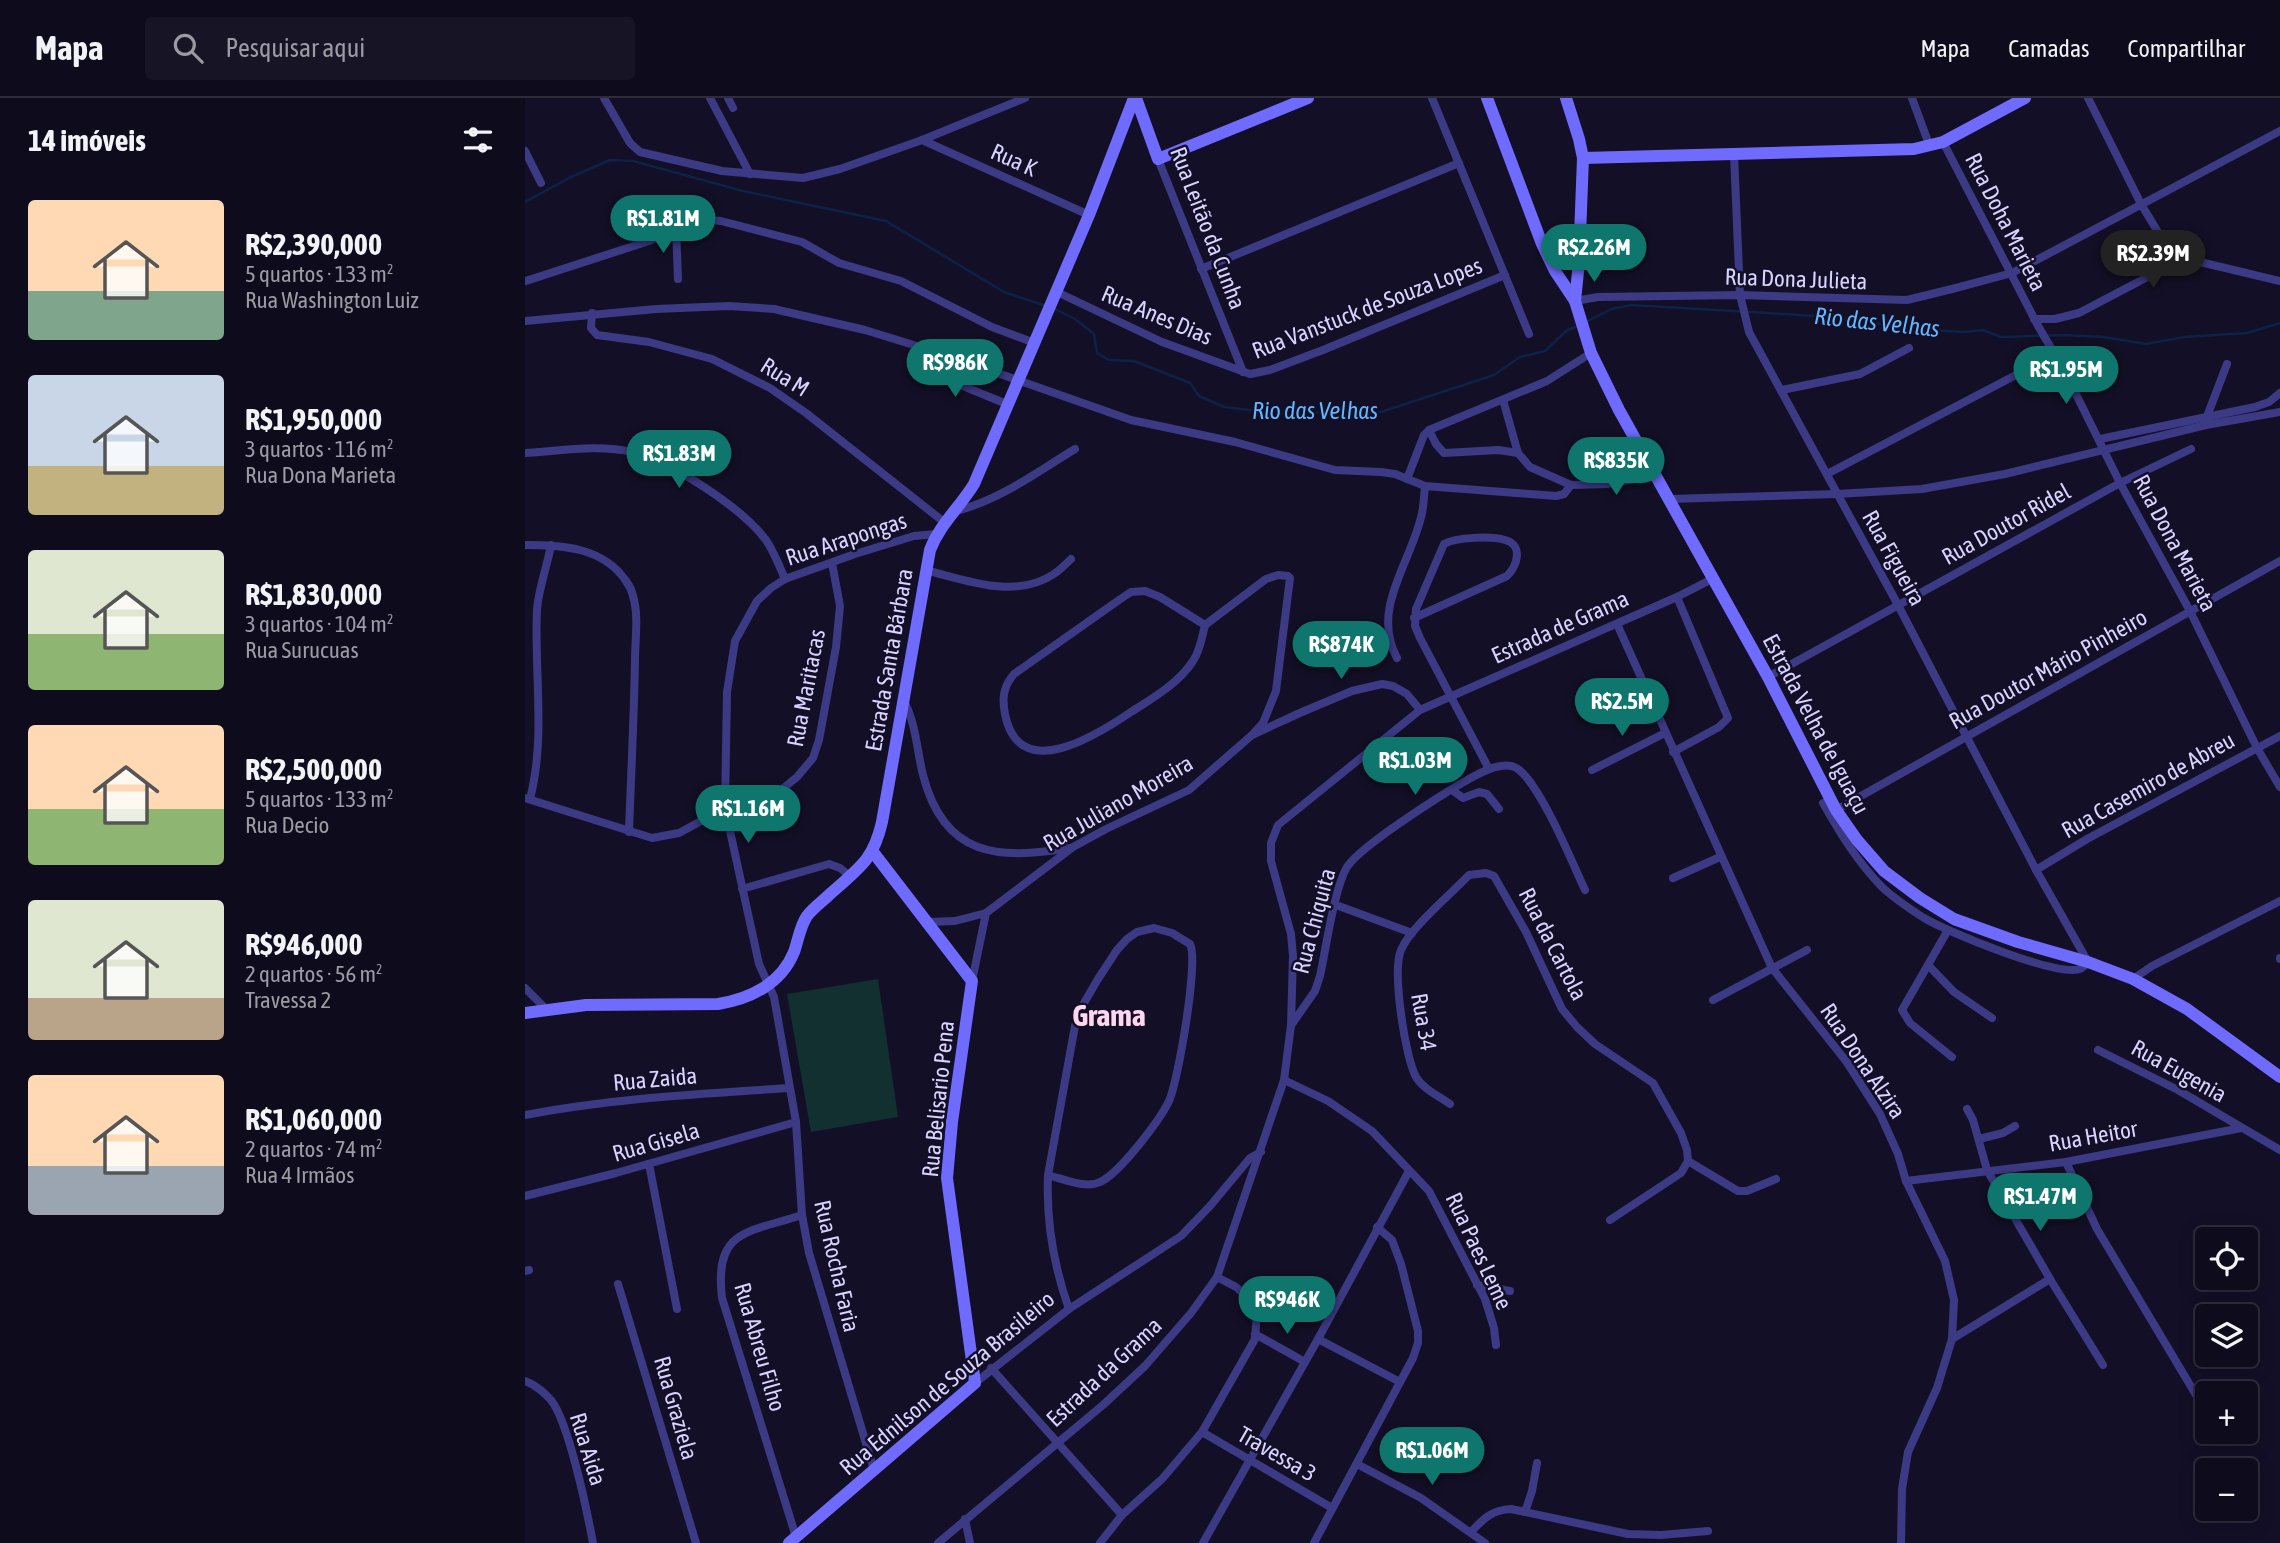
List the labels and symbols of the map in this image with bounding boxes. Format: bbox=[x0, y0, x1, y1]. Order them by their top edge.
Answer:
street label: Rua K bbox=[987, 138, 1042, 182]
street label: Rua Leitão da Cunha bbox=[1165, 143, 1251, 313]
street label: Rua Doha Marieta bbox=[1960, 149, 2052, 295]
pin: R$1.81M bbox=[598, 195, 728, 255]
pin: R$2.26M bbox=[1529, 225, 1659, 284]
pin: R$2.39M bbox=[2088, 230, 2218, 290]
street label: Rua Vanstuck de Souza Lopes bbox=[1248, 252, 1486, 364]
street label: Rua Dona Julieta bbox=[1724, 264, 1868, 294]
street label: Rua Anes Dias bbox=[1098, 280, 1216, 350]
water label: Rio das Velhas bbox=[1813, 302, 1941, 342]
pin: R$986K bbox=[898, 340, 1012, 399]
pin: R$1.95M bbox=[2001, 346, 2131, 406]
street label: Rua M bbox=[756, 352, 814, 402]
water label: Rio das Velhas bbox=[1252, 397, 1378, 424]
pin: R$1.83M bbox=[614, 430, 744, 490]
pin: R$835K bbox=[1559, 438, 1673, 497]
street label: Rua Dona Marieta bbox=[2128, 470, 2222, 616]
street label: Rua Doutor Ridel bbox=[1937, 478, 2075, 570]
street label: Rua Figueira bbox=[1857, 506, 1931, 610]
street label: Rua Arapongas bbox=[782, 507, 910, 571]
street label: Estrada Santa Bárbara bbox=[860, 567, 918, 753]
street label: Estrada de Grama bbox=[1487, 585, 1633, 669]
street label: Rua Doutor Mário Pinheiro bbox=[1944, 604, 2152, 734]
pin: R$874K bbox=[1284, 622, 1398, 681]
street label: Rua Maritacas bbox=[782, 627, 830, 749]
street label: Estrada Velha de Iguaçu bbox=[1758, 630, 1874, 818]
pin: R$2.5M bbox=[1565, 678, 1679, 738]
street label: Rua Casemiro de Abreu bbox=[2057, 727, 2239, 843]
pin: R$1.03M bbox=[1350, 738, 1480, 797]
street label: Rua Juliano Moreira bbox=[1039, 750, 1197, 856]
pin: R$1.16M bbox=[683, 786, 813, 845]
street label: Rua Chiquita bbox=[1287, 866, 1341, 976]
street label: Rua da Cartola bbox=[1514, 883, 1592, 1005]
street label: Rua 34 bbox=[1406, 991, 1442, 1053]
district label: Grama bbox=[1072, 998, 1146, 1032]
street label: Rua Dona Alzira bbox=[1815, 999, 1911, 1123]
street label: Rua Belisario Pena bbox=[917, 1019, 959, 1179]
street label: Rua Eugenia bbox=[2127, 1034, 2231, 1108]
street label: Rua Zaida bbox=[612, 1062, 698, 1096]
street label: Rua Heitor bbox=[2047, 1115, 2141, 1157]
street label: Rua Gisela bbox=[609, 1117, 703, 1167]
pin: R$1.47M bbox=[1975, 1174, 2105, 1233]
street label: Rua Paes Leme bbox=[1441, 1188, 1517, 1314]
street label: Rua Rocha Faria bbox=[809, 1198, 865, 1334]
pin: R$946K bbox=[1230, 1276, 1344, 1336]
street label: Rua Abreu Filho bbox=[729, 1280, 791, 1414]
street label: Rua Ednilson de Souza Brasileiro bbox=[835, 1286, 1059, 1480]
street label: Estrada da Grama bbox=[1041, 1312, 1167, 1432]
street label: Rua Graziela bbox=[649, 1353, 703, 1463]
street label: Rua Aida bbox=[565, 1410, 611, 1488]
street label: Travessa 3 bbox=[1233, 1421, 1321, 1487]
pin: R$1.06M bbox=[1367, 1428, 1497, 1487]

